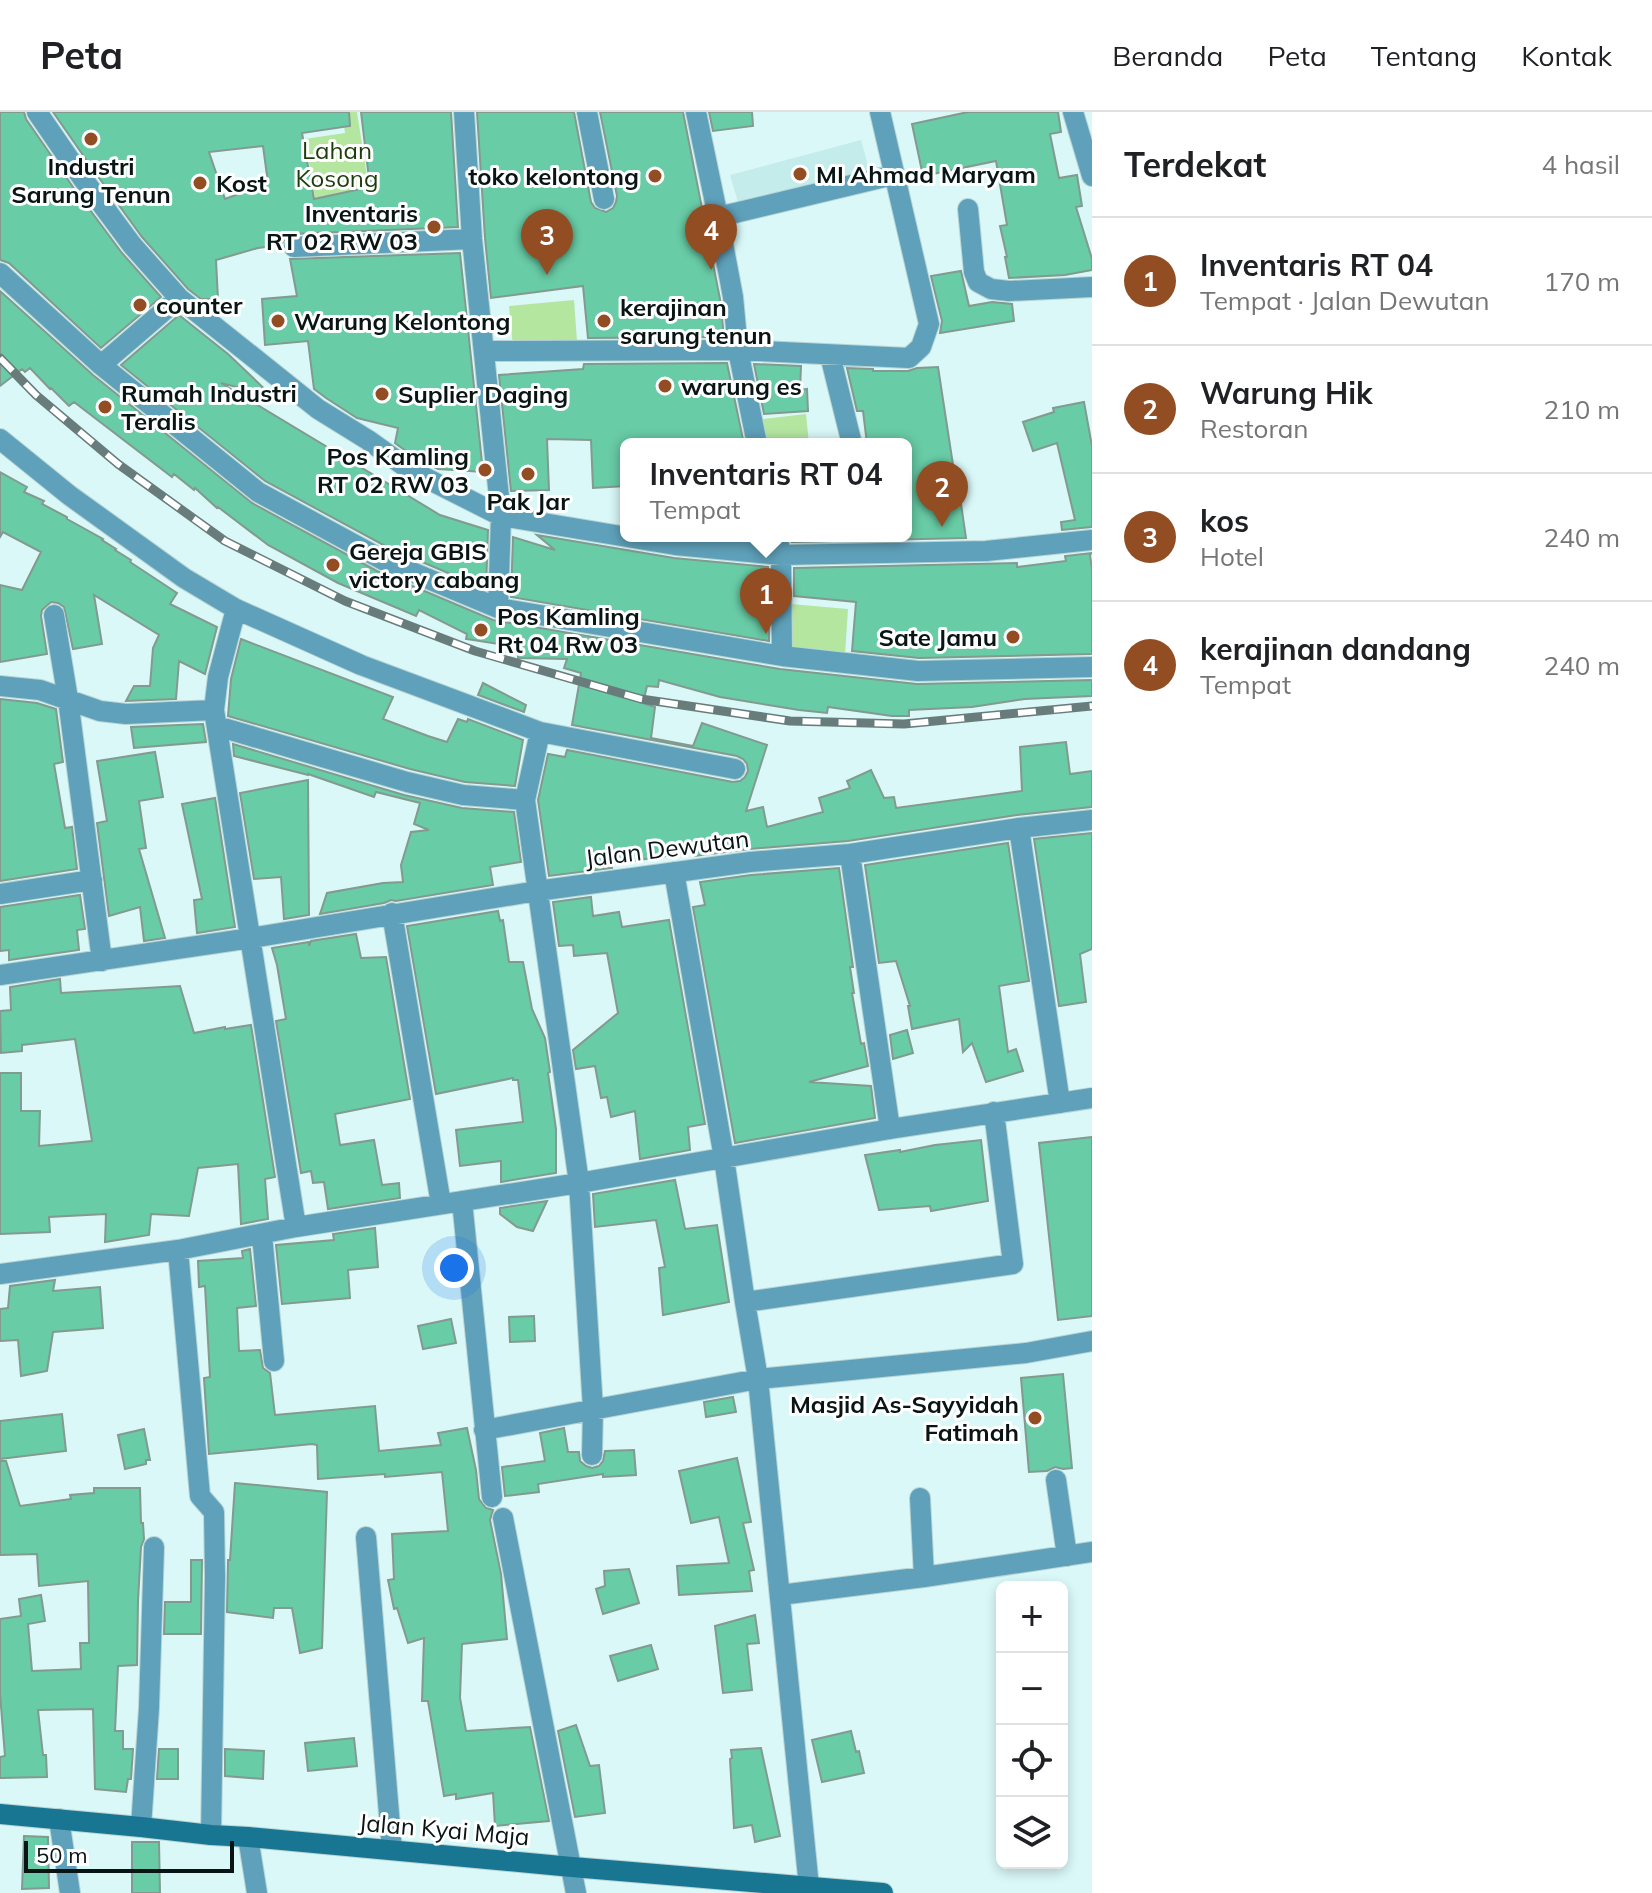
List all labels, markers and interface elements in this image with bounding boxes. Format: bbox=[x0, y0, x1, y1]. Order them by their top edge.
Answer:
text: Peta bbox=[40, 31, 123, 79]
text: Beranda bbox=[1112, 38, 1223, 73]
text: Peta bbox=[1267, 38, 1327, 73]
text: Tentang bbox=[1371, 38, 1477, 73]
text: Kontak bbox=[1521, 38, 1612, 73]
marker: Industri Sarung Tenun bbox=[82, 130, 100, 148]
park label: Lahan Kosong bbox=[296, 135, 378, 193]
text: Terdekat bbox=[1124, 143, 1266, 186]
text: 4 hasil bbox=[1542, 148, 1620, 181]
place label: Industri Sarung Tenun bbox=[11, 151, 171, 209]
place label: MI Ahmad Maryam bbox=[816, 159, 1036, 189]
place label: toko kelontong bbox=[468, 161, 639, 191]
marker: MI Ahmad Maryam bbox=[791, 165, 809, 183]
marker: toko kelontong bbox=[646, 167, 664, 185]
place label: Kost bbox=[216, 168, 267, 198]
marker: Kost bbox=[191, 174, 209, 192]
place label: Inventaris RT 02 RW 03 bbox=[266, 198, 418, 256]
pin: 4 bbox=[685, 204, 737, 270]
pin: 3 bbox=[521, 209, 573, 275]
marker: Inventaris RT 02 RW 03 bbox=[425, 218, 443, 236]
text: Inventaris RT 04 bbox=[1200, 246, 1433, 284]
text: 1 bbox=[1142, 265, 1158, 298]
text: 170 m bbox=[1544, 265, 1620, 298]
text: Tempat · Jalan Dewutan bbox=[1200, 284, 1489, 317]
place label: counter bbox=[156, 290, 243, 320]
place label: kerajinan sarung tenun bbox=[620, 292, 772, 350]
marker: counter bbox=[131, 296, 149, 314]
place label: Warung Kelontong bbox=[294, 306, 510, 336]
marker: Warung Kelontong bbox=[269, 312, 287, 330]
marker: kerajinan sarung tenun bbox=[595, 312, 613, 330]
place label: warung es bbox=[681, 371, 802, 401]
text: Warung Hik bbox=[1200, 374, 1373, 412]
marker: warung es bbox=[656, 377, 674, 395]
place label: Rumah Industri Teralis bbox=[121, 378, 297, 436]
place label: Suplier Daging bbox=[398, 379, 568, 409]
marker: Suplier Daging bbox=[373, 385, 391, 403]
text: 2 bbox=[1142, 393, 1158, 426]
text: 210 m bbox=[1544, 393, 1620, 426]
marker: Rumah Industri Teralis bbox=[96, 398, 114, 416]
text: Restoran bbox=[1200, 412, 1309, 445]
popup bbox=[620, 438, 912, 542]
place label: Pos Kamling RT 02 RW 03 bbox=[317, 441, 469, 499]
text: Inventaris RT 04 bbox=[649, 455, 883, 493]
marker: Pos Kamling RT 02 RW 03 bbox=[476, 461, 494, 479]
pin: 2 bbox=[916, 461, 968, 527]
marker: Pak Jar bbox=[519, 465, 537, 483]
place label: Pak Jar bbox=[486, 486, 570, 516]
text: Tempat bbox=[649, 493, 740, 526]
text: kos bbox=[1200, 502, 1249, 540]
text: 3 bbox=[1142, 521, 1158, 554]
text: 240 m bbox=[1544, 521, 1620, 554]
place label: Gereja GBIS victory cabang bbox=[348, 536, 519, 594]
text: Hotel bbox=[1200, 540, 1264, 573]
marker: Gereja GBIS victory cabang bbox=[324, 556, 342, 574]
pin: 1 bbox=[740, 568, 792, 634]
place label: Pos Kamling Rt 04 Rw 03 bbox=[497, 601, 640, 659]
marker: Pos Kamling Rt 04 Rw 03 bbox=[472, 621, 490, 639]
place label: Sate Jamu bbox=[878, 622, 997, 652]
marker: Sate Jamu bbox=[1004, 628, 1022, 646]
text: kerajinan dandang bbox=[1200, 630, 1471, 668]
text: 4 bbox=[1142, 649, 1158, 682]
text: 240 m bbox=[1544, 649, 1620, 682]
text: Tempat bbox=[1200, 668, 1291, 701]
street label: Jalan Dewutan bbox=[583, 823, 751, 873]
your location bbox=[434, 1248, 474, 1288]
place label: Masjid As-Sayyidah Fatimah bbox=[790, 1389, 1019, 1447]
marker: Masjid As-Sayyidah Fatimah bbox=[1026, 1409, 1044, 1427]
map controls bbox=[996, 1581, 1068, 1869]
button: + bbox=[996, 1581, 1068, 1653]
button: − bbox=[996, 1653, 1068, 1725]
button: locate bbox=[996, 1725, 1068, 1797]
button: layers bbox=[996, 1797, 1068, 1869]
street label: Jalan Kyai Maja bbox=[357, 1807, 531, 1851]
scale bar bbox=[24, 1837, 234, 1873]
text: 50 m bbox=[36, 1841, 87, 1869]

